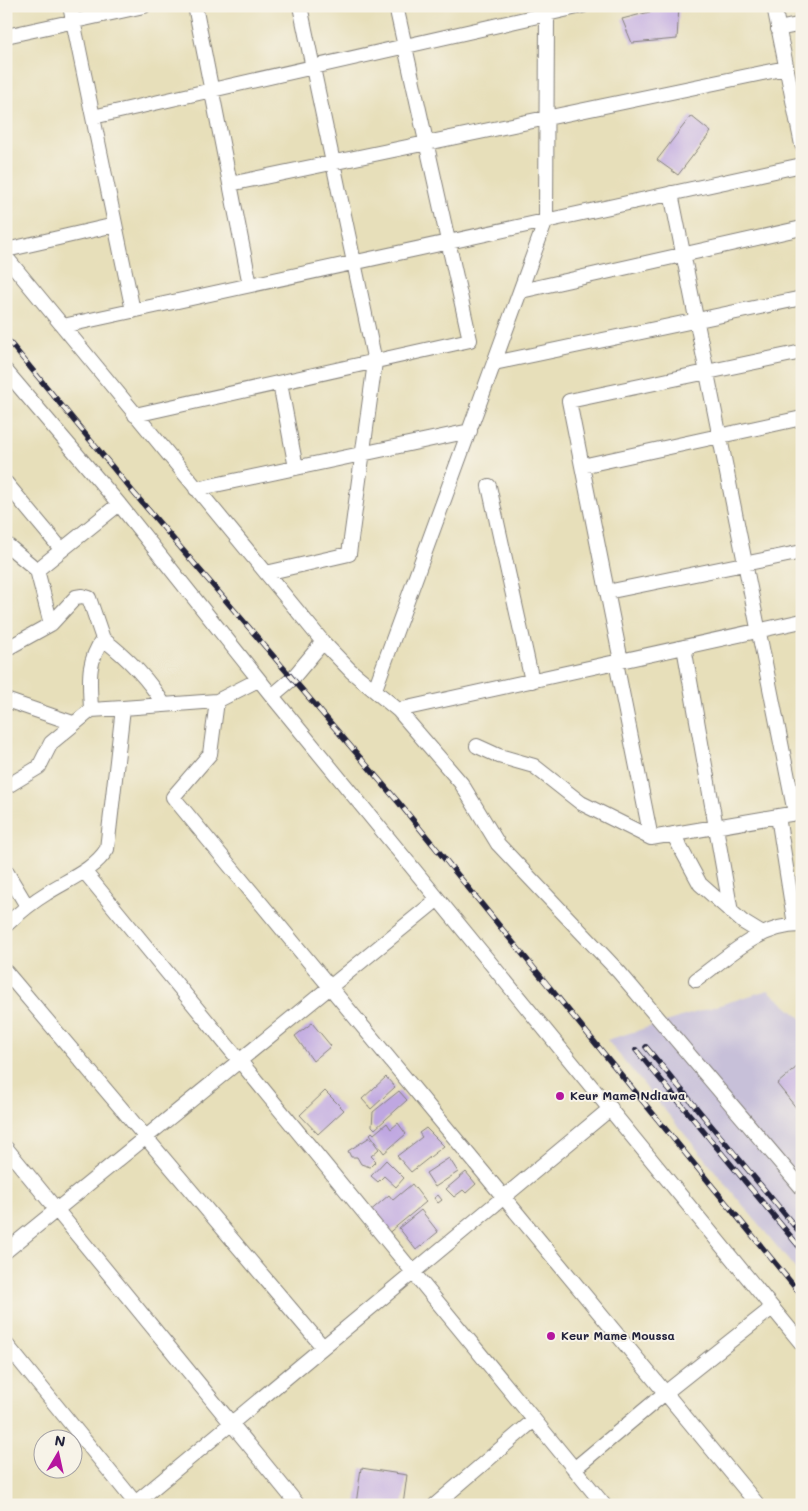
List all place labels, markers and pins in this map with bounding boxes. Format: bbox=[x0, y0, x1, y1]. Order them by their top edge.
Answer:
place label: Keur Mame Ndiawa bbox=[570, 1087, 685, 1103]
marker: Keur Mame Ndiawa bbox=[554, 1090, 566, 1102]
place label: Keur Mame Moussa bbox=[561, 1327, 675, 1343]
marker: Keur Mame Moussa bbox=[545, 1330, 557, 1342]

